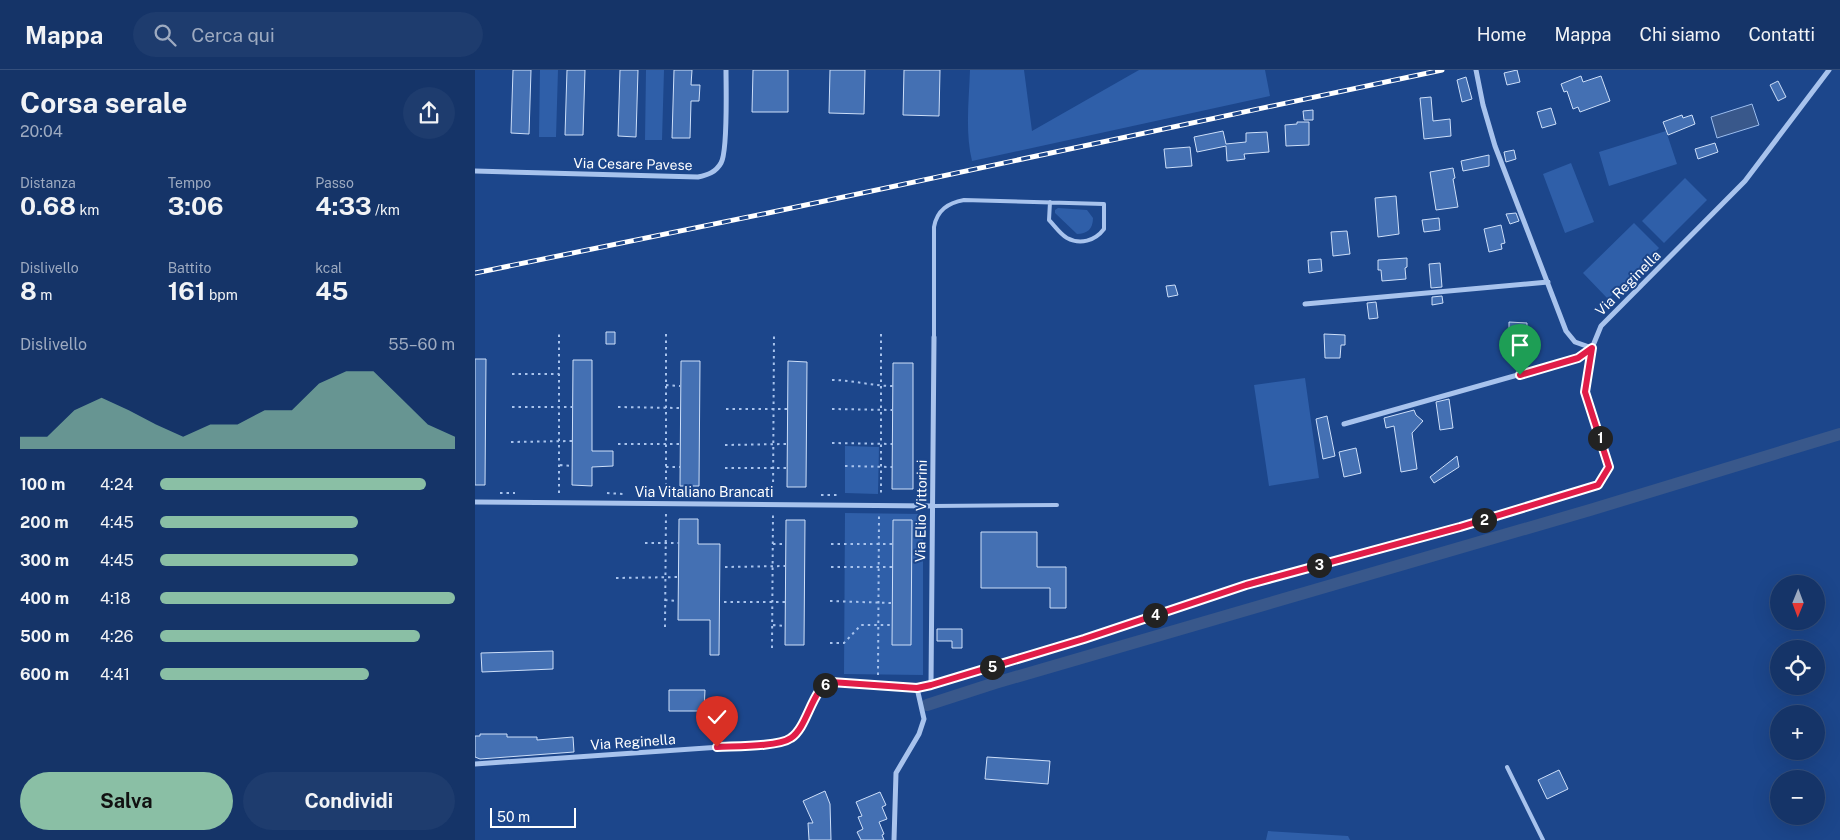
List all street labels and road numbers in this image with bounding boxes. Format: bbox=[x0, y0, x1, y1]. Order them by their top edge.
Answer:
street label: Via Cesare Pavese bbox=[573, 155, 693, 173]
street label: Via Reginella bbox=[1592, 247, 1664, 319]
street label: Via Elio Vittorini bbox=[912, 460, 930, 562]
street label: Via Vitaliano Brancati bbox=[635, 484, 773, 500]
street label: Via Reginella bbox=[590, 731, 676, 753]

